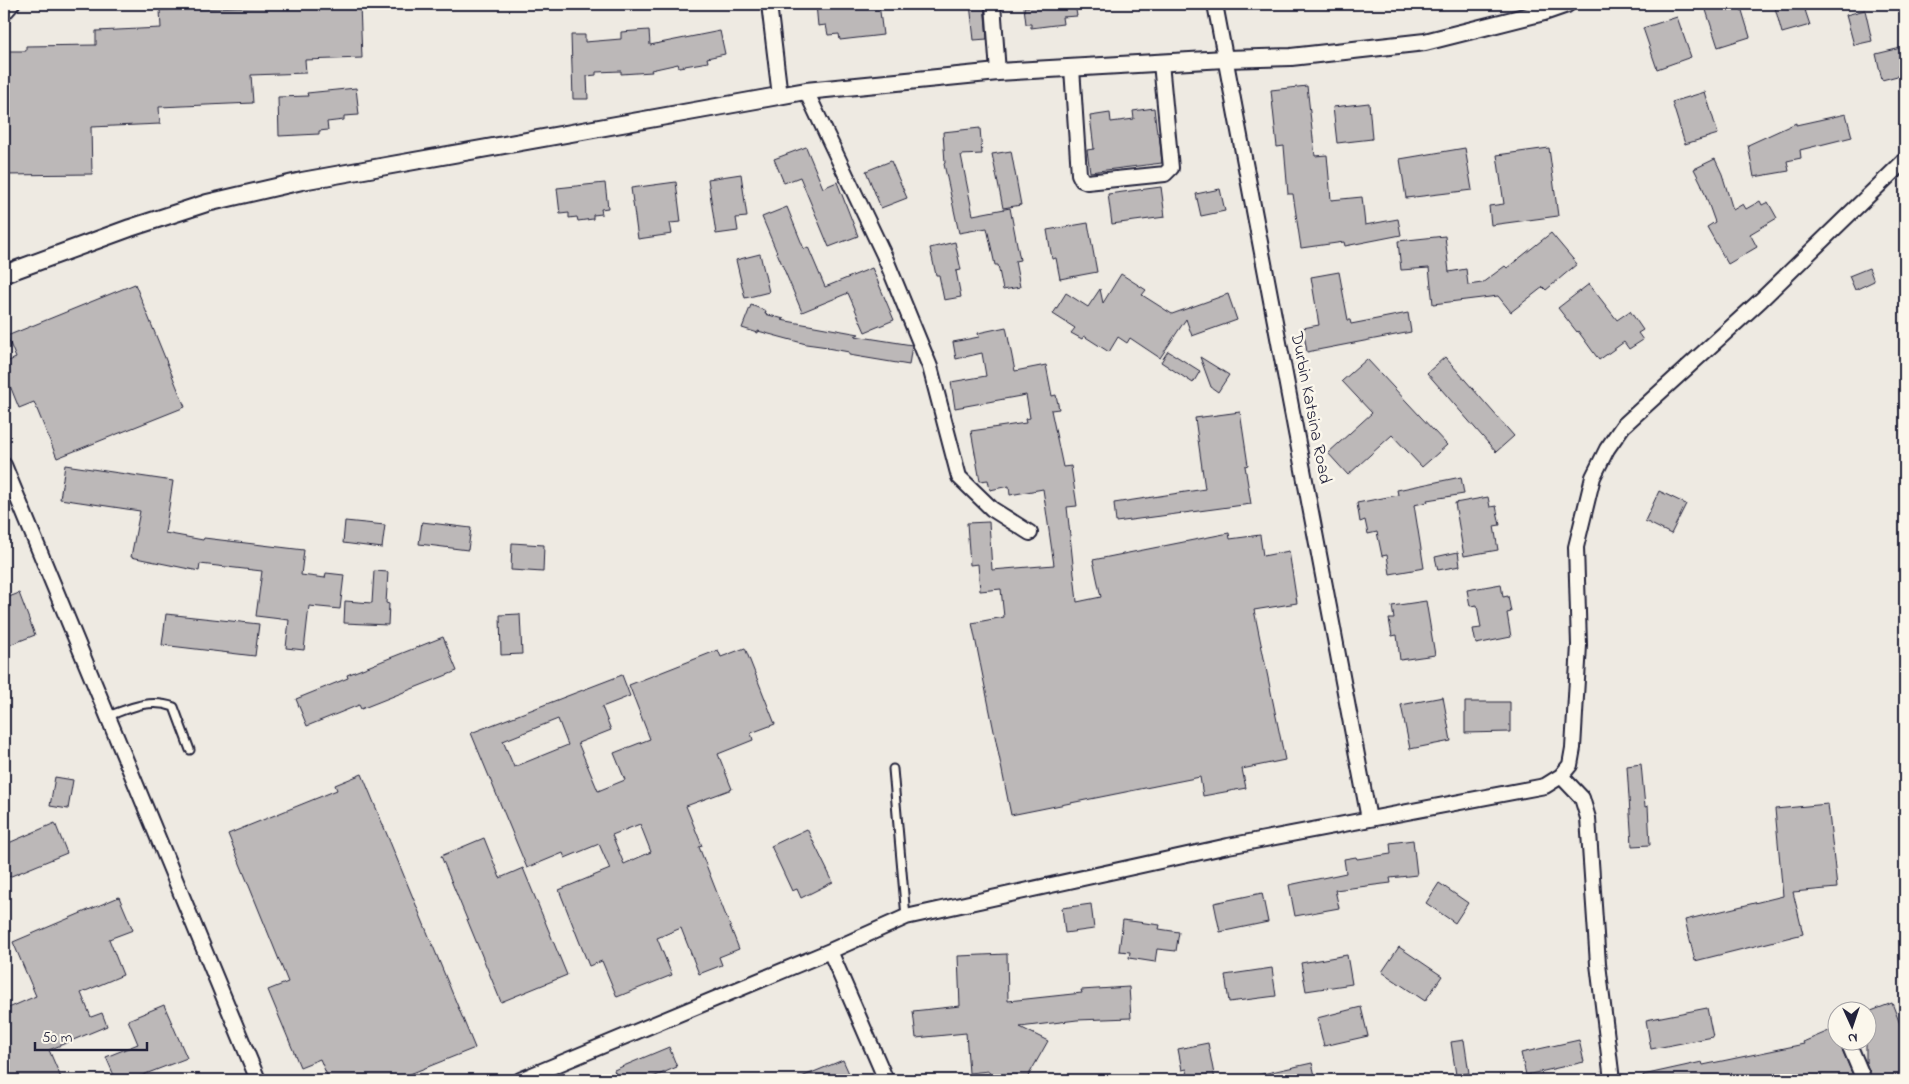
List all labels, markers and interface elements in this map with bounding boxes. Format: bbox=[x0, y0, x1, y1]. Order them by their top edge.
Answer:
street label: Durbin Katsina Road bbox=[1282, 329, 1337, 486]
north arrow bbox=[1826, 1002, 1876, 1052]
scale bar bbox=[35, 1019, 148, 1051]
text: 50 m bbox=[42, 1027, 73, 1049]
text: N bbox=[1847, 1027, 1858, 1048]

